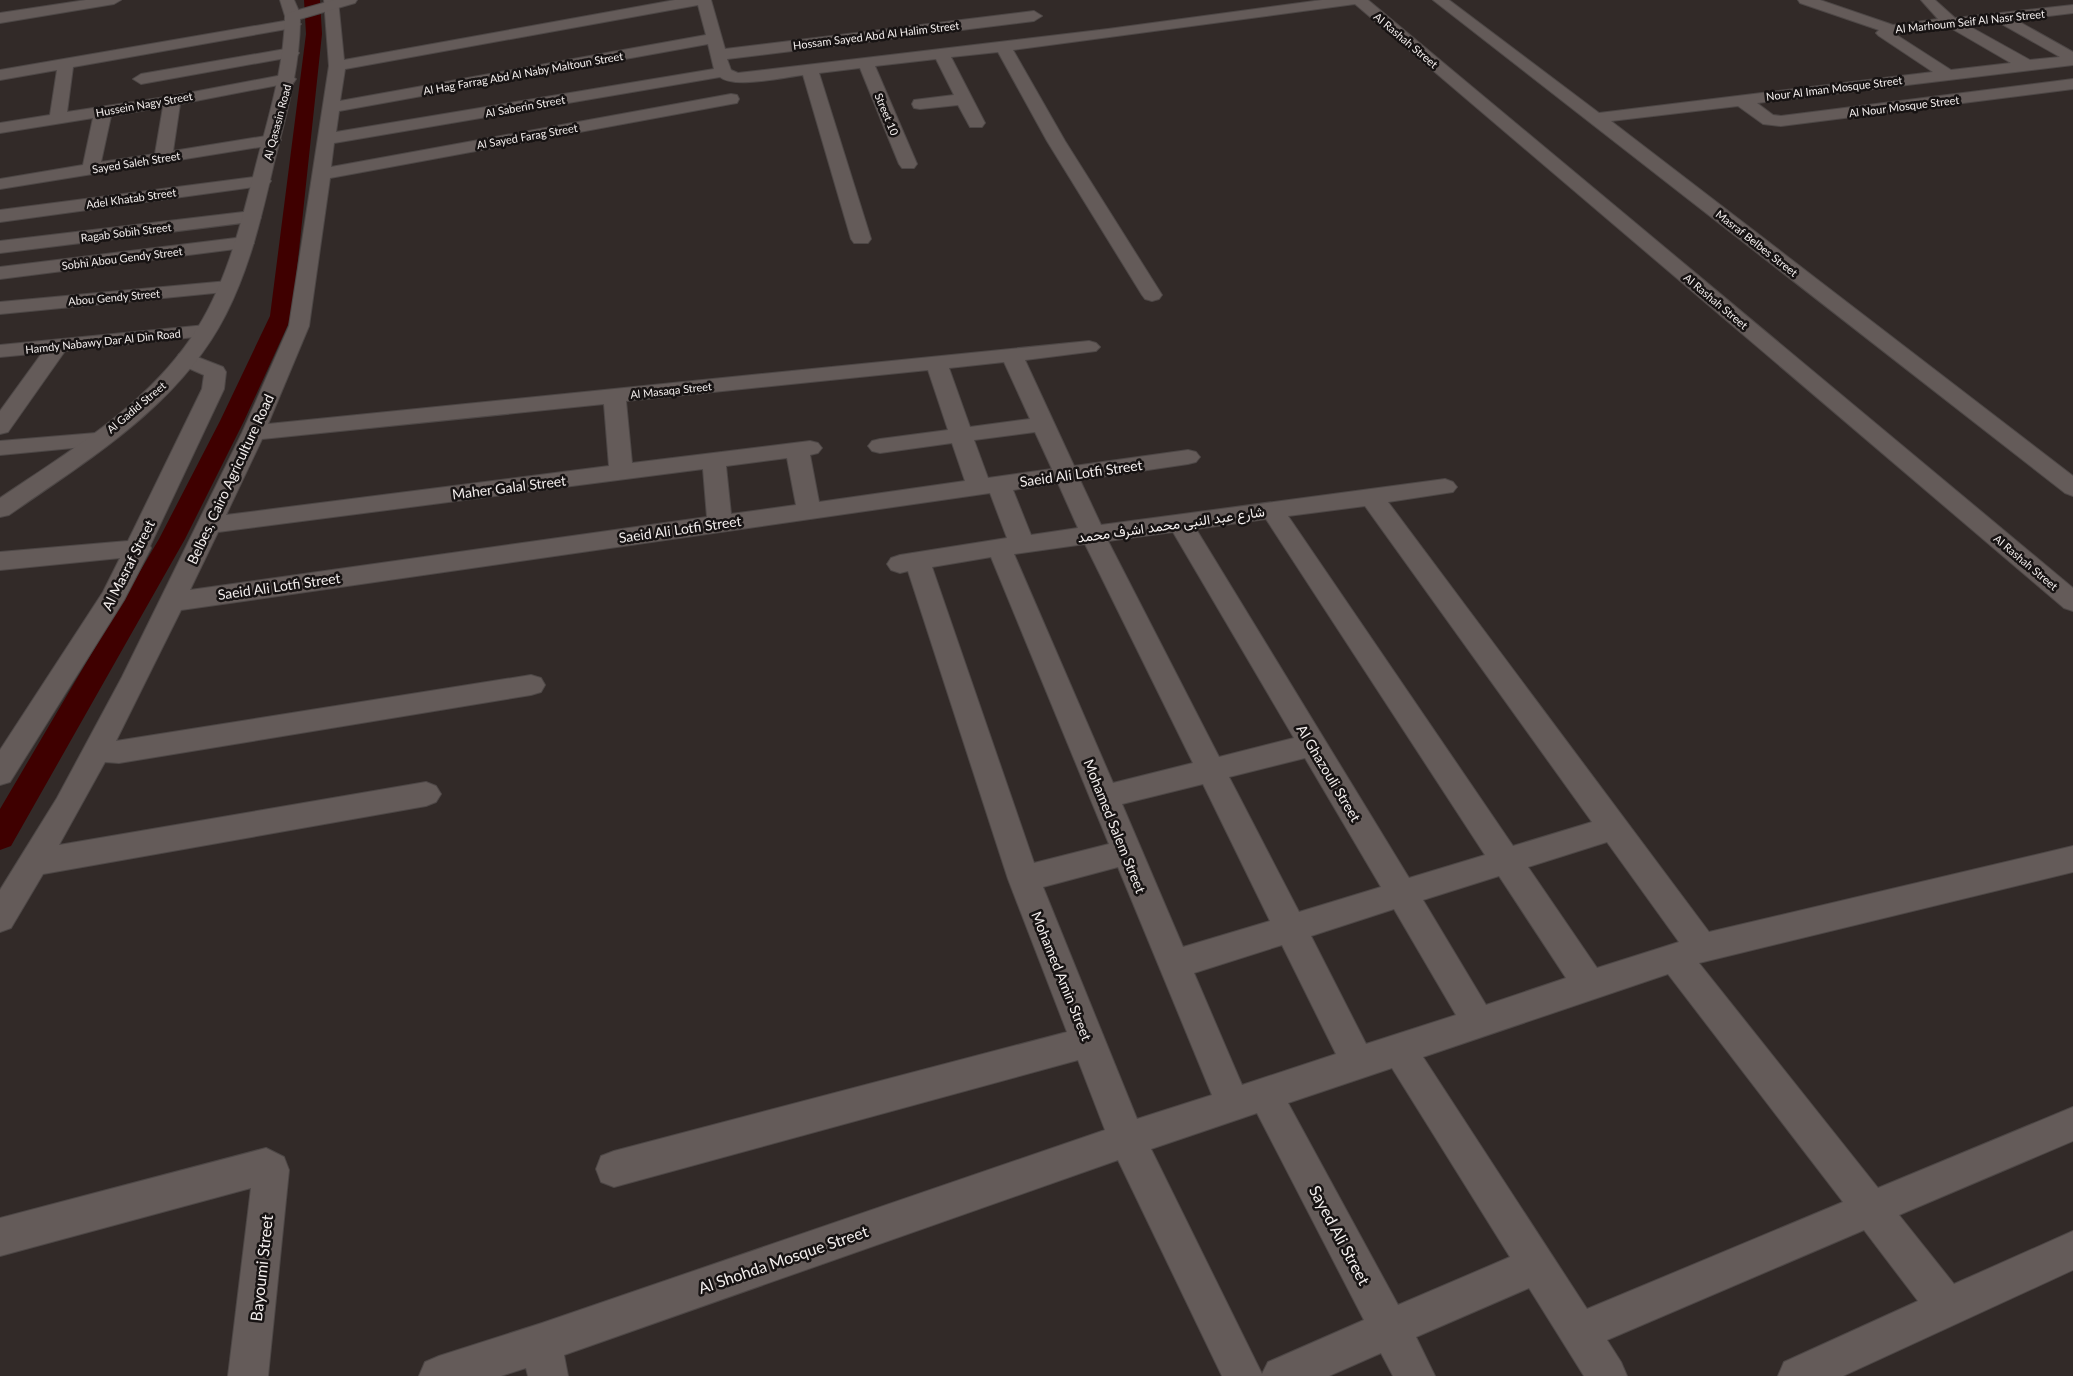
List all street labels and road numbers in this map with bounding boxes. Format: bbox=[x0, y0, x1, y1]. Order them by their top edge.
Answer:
street label: Al Marhoum Seif Al Nasr Street bbox=[1895, 7, 2045, 35]
street label: Al Rashah Street bbox=[1371, 10, 1441, 71]
street label: Hossam Sayed Abd Al Halim Street bbox=[792, 18, 960, 52]
street label: Al Hag Farrag Abd Al Naby Maltoun Street bbox=[422, 49, 624, 97]
street label: Nour Al Iman Mosque Street bbox=[1765, 73, 1903, 103]
street label: Al Qasasin Road bbox=[261, 83, 293, 161]
street label: Hussein Nagy Street bbox=[95, 89, 193, 119]
street label: Street 10 bbox=[872, 91, 902, 138]
street label: Al Saberin Street bbox=[484, 93, 566, 119]
street label: Al Nour Mosque Street bbox=[1848, 93, 1960, 119]
street label: Al Sayed Farag Street bbox=[476, 121, 578, 151]
street label: Sayed Saleh Street bbox=[91, 149, 181, 175]
street label: Adel Khatab Street bbox=[85, 185, 177, 211]
street label: Masraf Belbes Street bbox=[1714, 207, 1800, 279]
street label: Ragab Sobih Street bbox=[80, 220, 172, 244]
street label: Sobhi Abou Gendy Street bbox=[61, 244, 183, 272]
street label: Al Rashah Street bbox=[1681, 271, 1751, 332]
street label: Abou Gendy Street bbox=[68, 287, 160, 307]
street label: Hamdy Nabawy Dar Al Din Road bbox=[25, 326, 181, 356]
street label: Al Gadid Street bbox=[104, 379, 168, 435]
street label: Al Masaqa Street bbox=[630, 379, 713, 401]
street label: Belbes, Cairo Agriculture Road bbox=[183, 391, 277, 567]
street label: Saeid Ali Lotfi Street bbox=[1018, 456, 1144, 490]
street label: Maher Galal Street bbox=[451, 472, 567, 502]
street label: شارع عبد النبى محمد اشرف محمد bbox=[1076, 502, 1266, 549]
street label: Saeid Ali Lotfi Street bbox=[617, 512, 743, 546]
street label: Al Masraf Street bbox=[98, 517, 158, 613]
street label: Al Rashah Street bbox=[1991, 532, 2061, 593]
street label: Saeid Ali Lotfi Street bbox=[216, 569, 342, 603]
street label: Al Ghazouli Street bbox=[1293, 721, 1365, 825]
street label: Mohamed Salem Street bbox=[1080, 757, 1150, 895]
street label: Mohamed Amin Street bbox=[1028, 909, 1096, 1043]
street label: Sayed Ali Street bbox=[1306, 1182, 1374, 1288]
street label: Bayoumi Street bbox=[246, 1213, 276, 1322]
street label: Al Shohda Mosque Street bbox=[696, 1221, 871, 1297]

